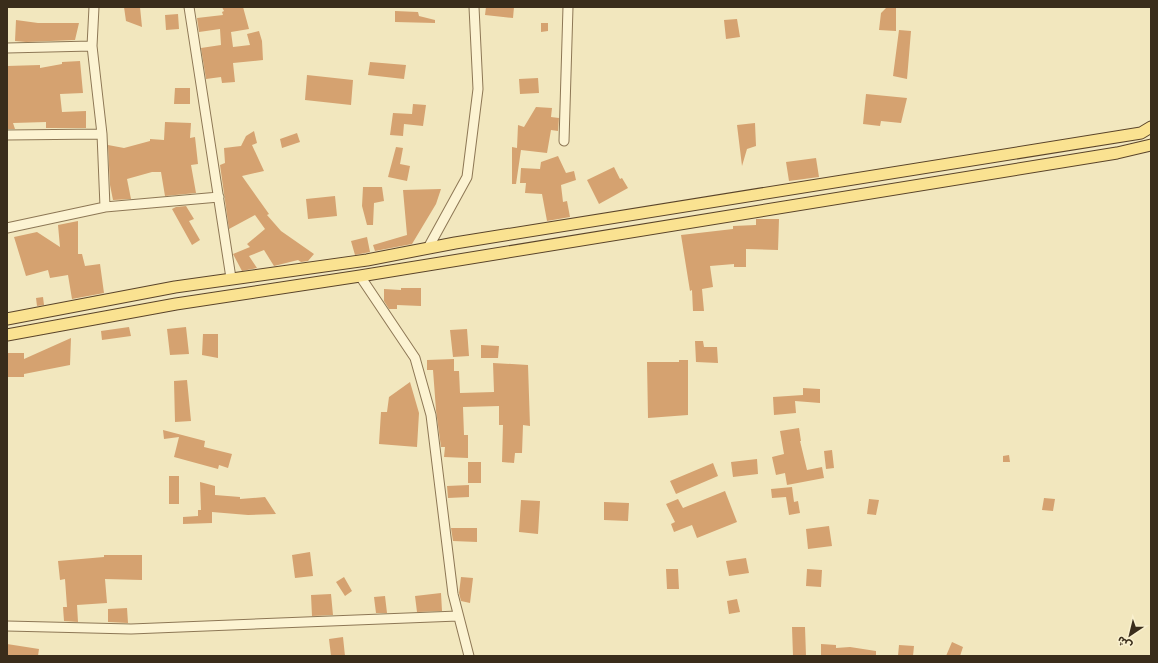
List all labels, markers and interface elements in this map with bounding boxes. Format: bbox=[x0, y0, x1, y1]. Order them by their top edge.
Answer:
north arrow bbox=[1110, 615, 1150, 655]
text: ش bbox=[1114, 633, 1134, 653]

